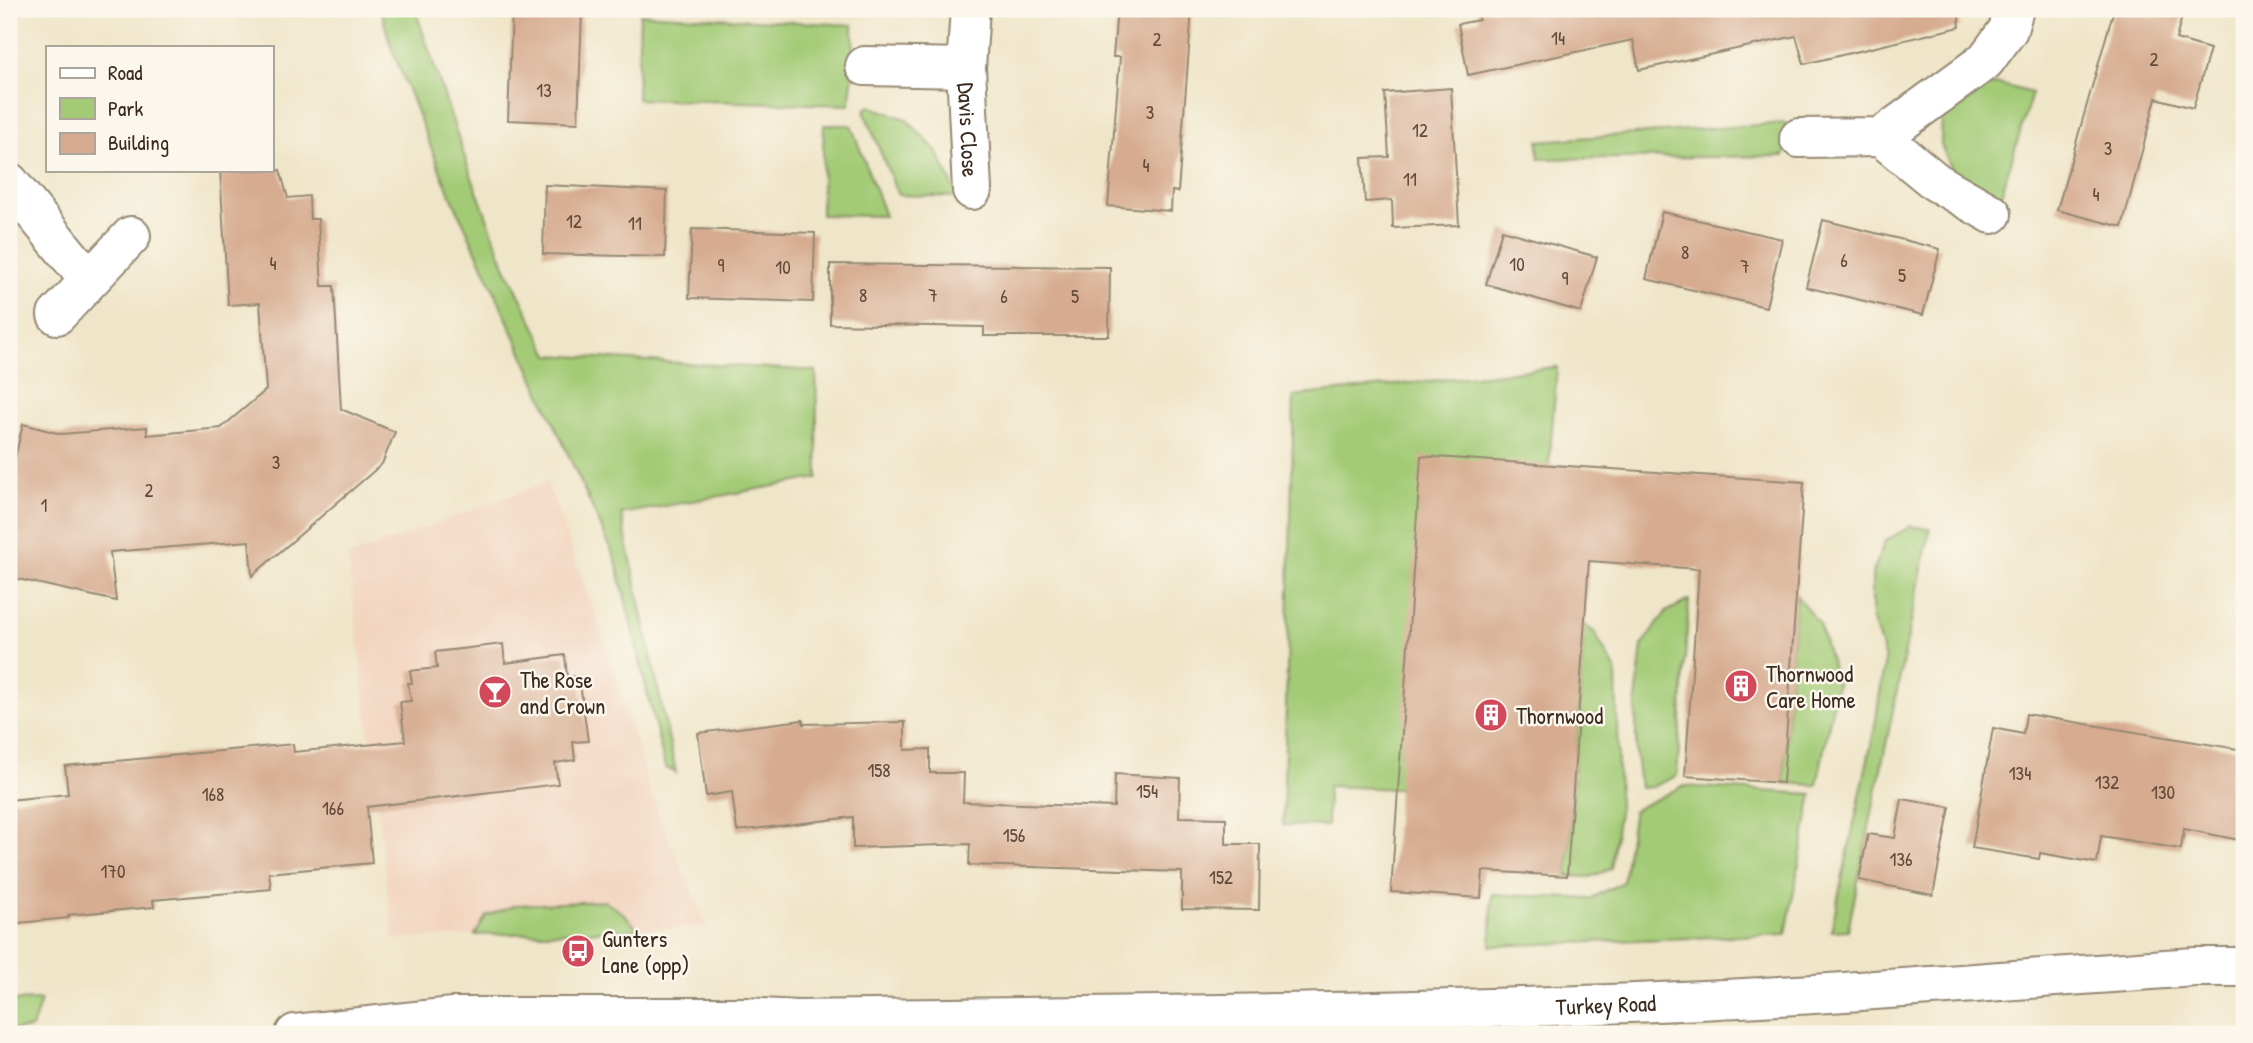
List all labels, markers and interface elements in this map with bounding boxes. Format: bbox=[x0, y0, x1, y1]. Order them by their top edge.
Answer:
house number: 14 bbox=[1551, 25, 1565, 51]
house number: 2 bbox=[1153, 26, 1162, 52]
legend bbox=[46, 46, 273, 172]
house number: 2 bbox=[2150, 46, 2159, 72]
text: Road bbox=[108, 58, 142, 87]
house number: 13 bbox=[536, 77, 552, 103]
street label: Davis Close bbox=[951, 82, 987, 178]
text: Park bbox=[108, 94, 143, 123]
house number: 3 bbox=[1146, 99, 1154, 125]
house number: 12 bbox=[1412, 117, 1428, 143]
text: Building bbox=[108, 128, 169, 157]
house number: 3 bbox=[2104, 135, 2112, 161]
house number: 4 bbox=[1142, 152, 1150, 178]
house number: 11 bbox=[1403, 166, 1417, 192]
house number: 4 bbox=[2092, 181, 2100, 207]
house number: 12 bbox=[566, 208, 582, 234]
house number: 11 bbox=[628, 210, 642, 236]
house number: 8 bbox=[1681, 239, 1689, 265]
house number: 6 bbox=[1840, 247, 1848, 273]
house number: 4 bbox=[269, 250, 277, 276]
house number: 10 bbox=[1509, 251, 1525, 277]
house number: 9 bbox=[718, 252, 725, 278]
house number: 7 bbox=[1740, 253, 1750, 279]
house number: 10 bbox=[775, 254, 791, 280]
house number: 5 bbox=[1898, 262, 1906, 288]
house number: 9 bbox=[1562, 265, 1569, 291]
house number: 8 bbox=[859, 282, 867, 308]
house number: 7 bbox=[928, 282, 938, 308]
house number: 6 bbox=[1000, 283, 1008, 309]
house number: 5 bbox=[1071, 283, 1079, 309]
house number: 3 bbox=[272, 449, 280, 475]
house number: 2 bbox=[145, 477, 154, 503]
house number: 1 bbox=[41, 492, 48, 518]
place label: Thornwood Care Home bbox=[1766, 658, 1856, 715]
place label: The Rose and Crown bbox=[520, 664, 605, 721]
building icon: Thornwood Care Home bbox=[1722, 667, 1760, 705]
bar icon: The Rose and Crown bbox=[476, 673, 514, 711]
building icon: Thornwood bbox=[1472, 696, 1510, 734]
place label: Thornwood bbox=[1516, 700, 1603, 731]
house number: 158 bbox=[867, 757, 891, 783]
house number: 134 bbox=[2009, 760, 2031, 786]
house number: 132 bbox=[2095, 769, 2119, 795]
house number: 154 bbox=[1136, 778, 1158, 804]
house number: 130 bbox=[2151, 779, 2175, 805]
house number: 168 bbox=[202, 781, 224, 807]
house number: 166 bbox=[322, 795, 344, 821]
house number: 156 bbox=[1003, 822, 1025, 848]
house number: 136 bbox=[1890, 846, 1913, 872]
house number: 170 bbox=[101, 858, 125, 884]
house number: 152 bbox=[1209, 864, 1233, 890]
place label: Gunters Lane (opp) bbox=[602, 923, 689, 980]
bus stop icon: Gunters Lane (opp) bbox=[559, 932, 597, 970]
street label: Turkey Road bbox=[1555, 987, 1657, 1021]

